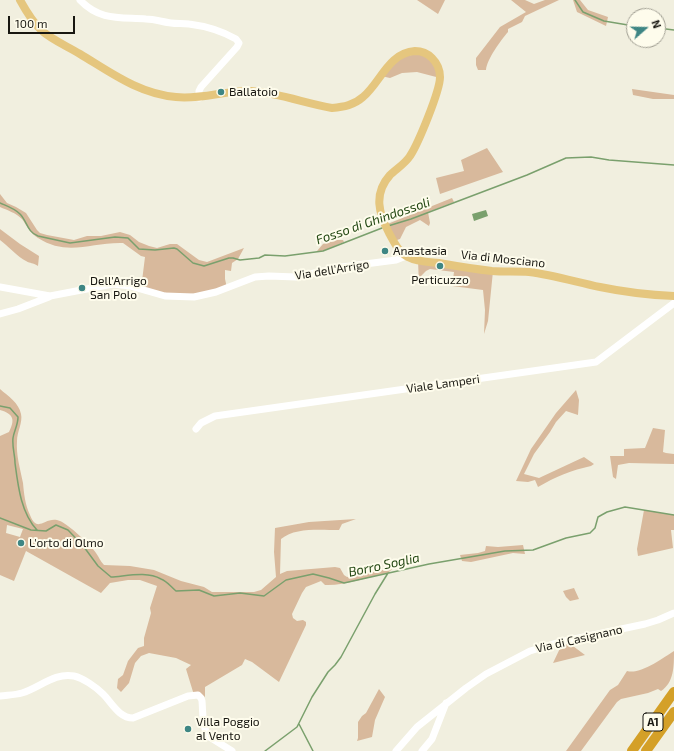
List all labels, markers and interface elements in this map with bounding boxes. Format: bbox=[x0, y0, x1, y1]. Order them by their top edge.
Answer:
scale bar bbox=[10, 8, 77, 34]
north arrow bbox=[626, 8, 666, 48]
text: 100 m bbox=[15, 16, 47, 30]
text: N bbox=[649, 18, 664, 30]
place label: Ballatoio bbox=[229, 85, 278, 99]
marker: Ballatoio bbox=[216, 87, 226, 97]
water label: Fosso di Ghindossoli bbox=[314, 194, 432, 248]
place label: Anastasia bbox=[393, 244, 447, 258]
marker: Anastasia bbox=[380, 246, 390, 256]
street label: Via di Mosciano bbox=[460, 247, 546, 271]
street label: Via dell'Arrigo bbox=[294, 257, 370, 283]
marker: Perticuzzo bbox=[435, 261, 445, 271]
place label: Perticuzzo bbox=[411, 273, 469, 287]
place label: Dell'Arrigo San Polo bbox=[90, 274, 147, 302]
marker: Dell'Arrigo San Polo bbox=[77, 283, 87, 293]
street label: Viale Lamperi bbox=[405, 372, 481, 396]
place label: L'orto di Olmo bbox=[29, 536, 104, 550]
marker: L'orto di Olmo bbox=[16, 538, 26, 548]
water label: Borro Soglia bbox=[347, 550, 421, 580]
street label: Via di Casignano bbox=[534, 622, 624, 656]
road number: A1 bbox=[643, 713, 663, 731]
place label: Villa Poggio al Vento bbox=[196, 715, 260, 743]
marker: Villa Poggio al Vento bbox=[183, 724, 193, 734]

